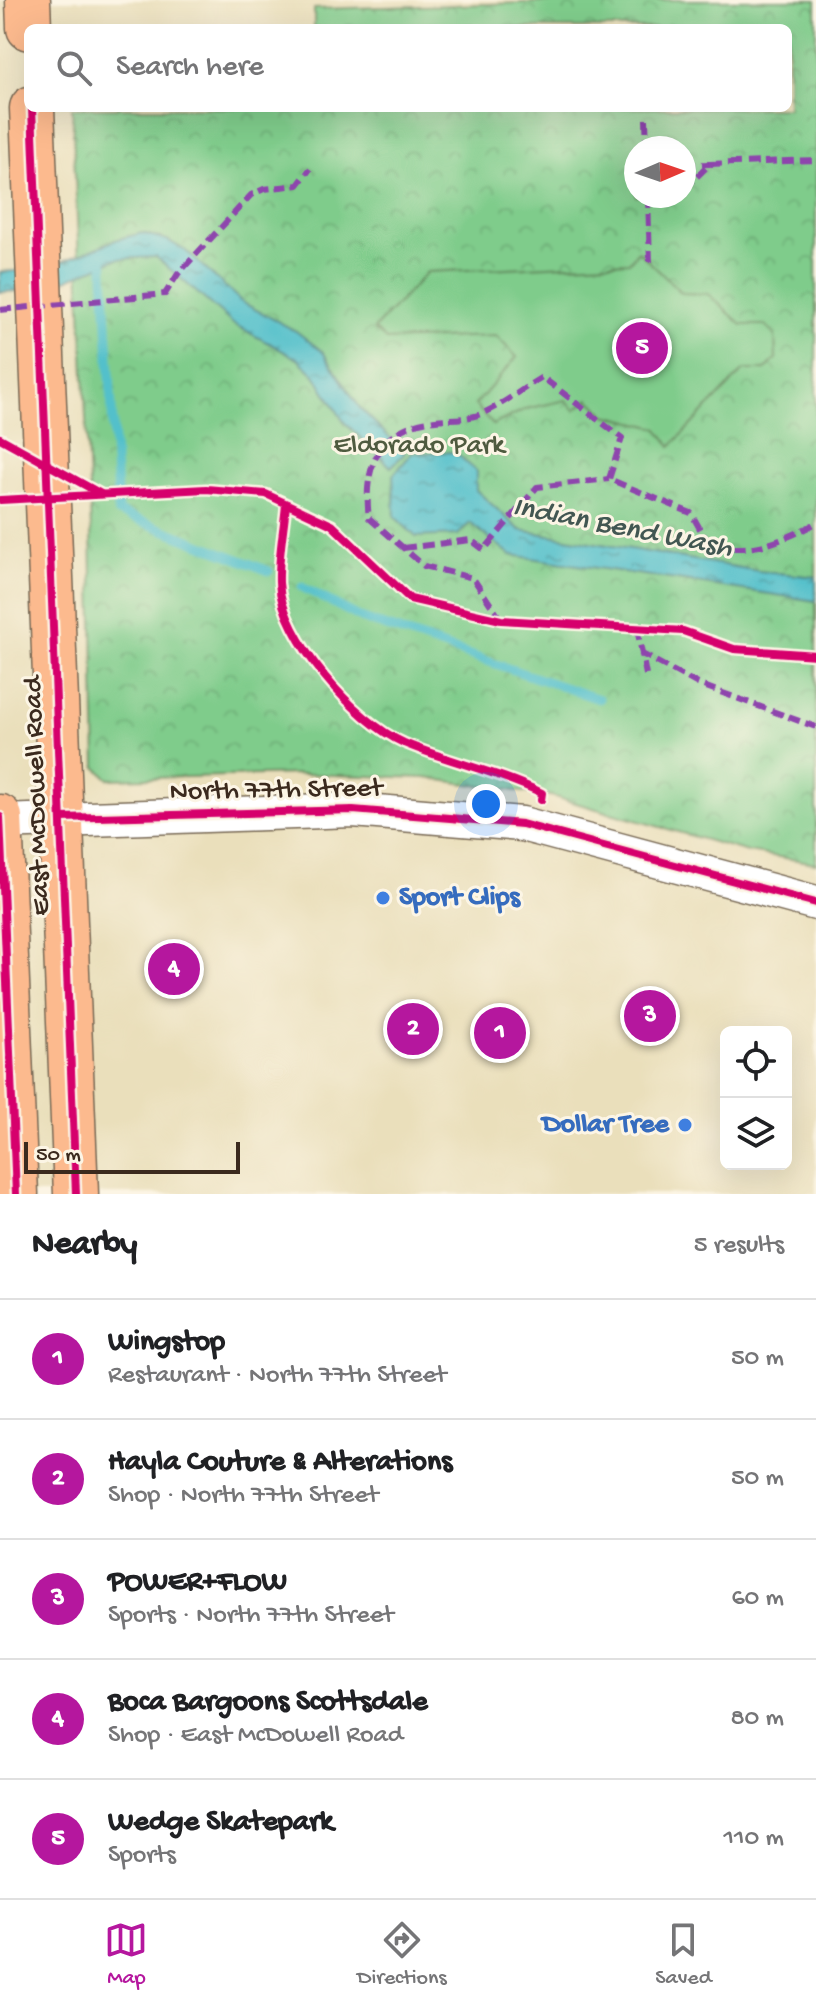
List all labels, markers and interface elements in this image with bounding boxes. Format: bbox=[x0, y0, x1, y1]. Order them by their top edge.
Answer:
search box bbox=[24, 24, 792, 112]
icon: search bbox=[52, 46, 96, 90]
text: Search here bbox=[116, 51, 264, 86]
north arrow bbox=[624, 136, 696, 208]
pin: 5 bbox=[616, 318, 668, 378]
park label: Eldorado Park bbox=[334, 430, 507, 463]
water label: Indian Bend Wash bbox=[509, 491, 735, 568]
street label: East McDowell Road bbox=[17, 673, 59, 916]
street label: North 77th Street bbox=[169, 773, 385, 809]
your location bbox=[466, 784, 506, 824]
place label: Sport Clips bbox=[399, 882, 521, 915]
marker: Sport Clips bbox=[374, 889, 392, 907]
pin: 4 bbox=[148, 939, 200, 999]
pin: 3 bbox=[624, 986, 676, 1046]
pin: 2 bbox=[387, 999, 439, 1059]
pin: 1 bbox=[474, 1003, 526, 1063]
map controls bbox=[720, 1026, 792, 1170]
button: locate bbox=[720, 1026, 792, 1098]
button: layers bbox=[720, 1098, 792, 1170]
place label: Dollar Tree bbox=[539, 1109, 671, 1142]
marker: Dollar Tree bbox=[676, 1116, 694, 1134]
scale bar bbox=[24, 1138, 240, 1174]
text: 50 m bbox=[36, 1143, 81, 1169]
text: Nearby bbox=[32, 1226, 137, 1266]
text: 5 results bbox=[694, 1231, 784, 1262]
text: Wingstop bbox=[108, 1326, 225, 1361]
text: 1 bbox=[53, 1344, 63, 1375]
text: 50 m bbox=[731, 1344, 784, 1375]
text: Restaurant · North 77th Street bbox=[108, 1361, 446, 1392]
text: Hayla Couture & Alterations bbox=[108, 1446, 452, 1481]
text: 2 bbox=[52, 1464, 64, 1495]
text: 50 m bbox=[731, 1464, 784, 1495]
text: Shop · North 77th Street bbox=[108, 1481, 378, 1512]
text: POWER+FLOW bbox=[108, 1566, 287, 1601]
text: 3 bbox=[51, 1584, 65, 1615]
text: 60 m bbox=[731, 1584, 784, 1615]
text: Sports · North 77th Street bbox=[108, 1601, 394, 1632]
text: Boca Bargoons Scottsdale bbox=[108, 1686, 428, 1721]
text: 4 bbox=[52, 1704, 64, 1735]
text: 80 m bbox=[730, 1704, 784, 1735]
text: Shop · East McDowell Road bbox=[108, 1721, 403, 1752]
text: Wedge Skatepark bbox=[108, 1806, 333, 1841]
text: 5 bbox=[51, 1824, 65, 1855]
text: 110 m bbox=[724, 1824, 784, 1855]
text: Sports bbox=[108, 1841, 176, 1872]
tab: Map bbox=[104, 1918, 148, 1992]
tab: Directions bbox=[357, 1918, 447, 1992]
tab: Saved bbox=[655, 1918, 712, 1992]

